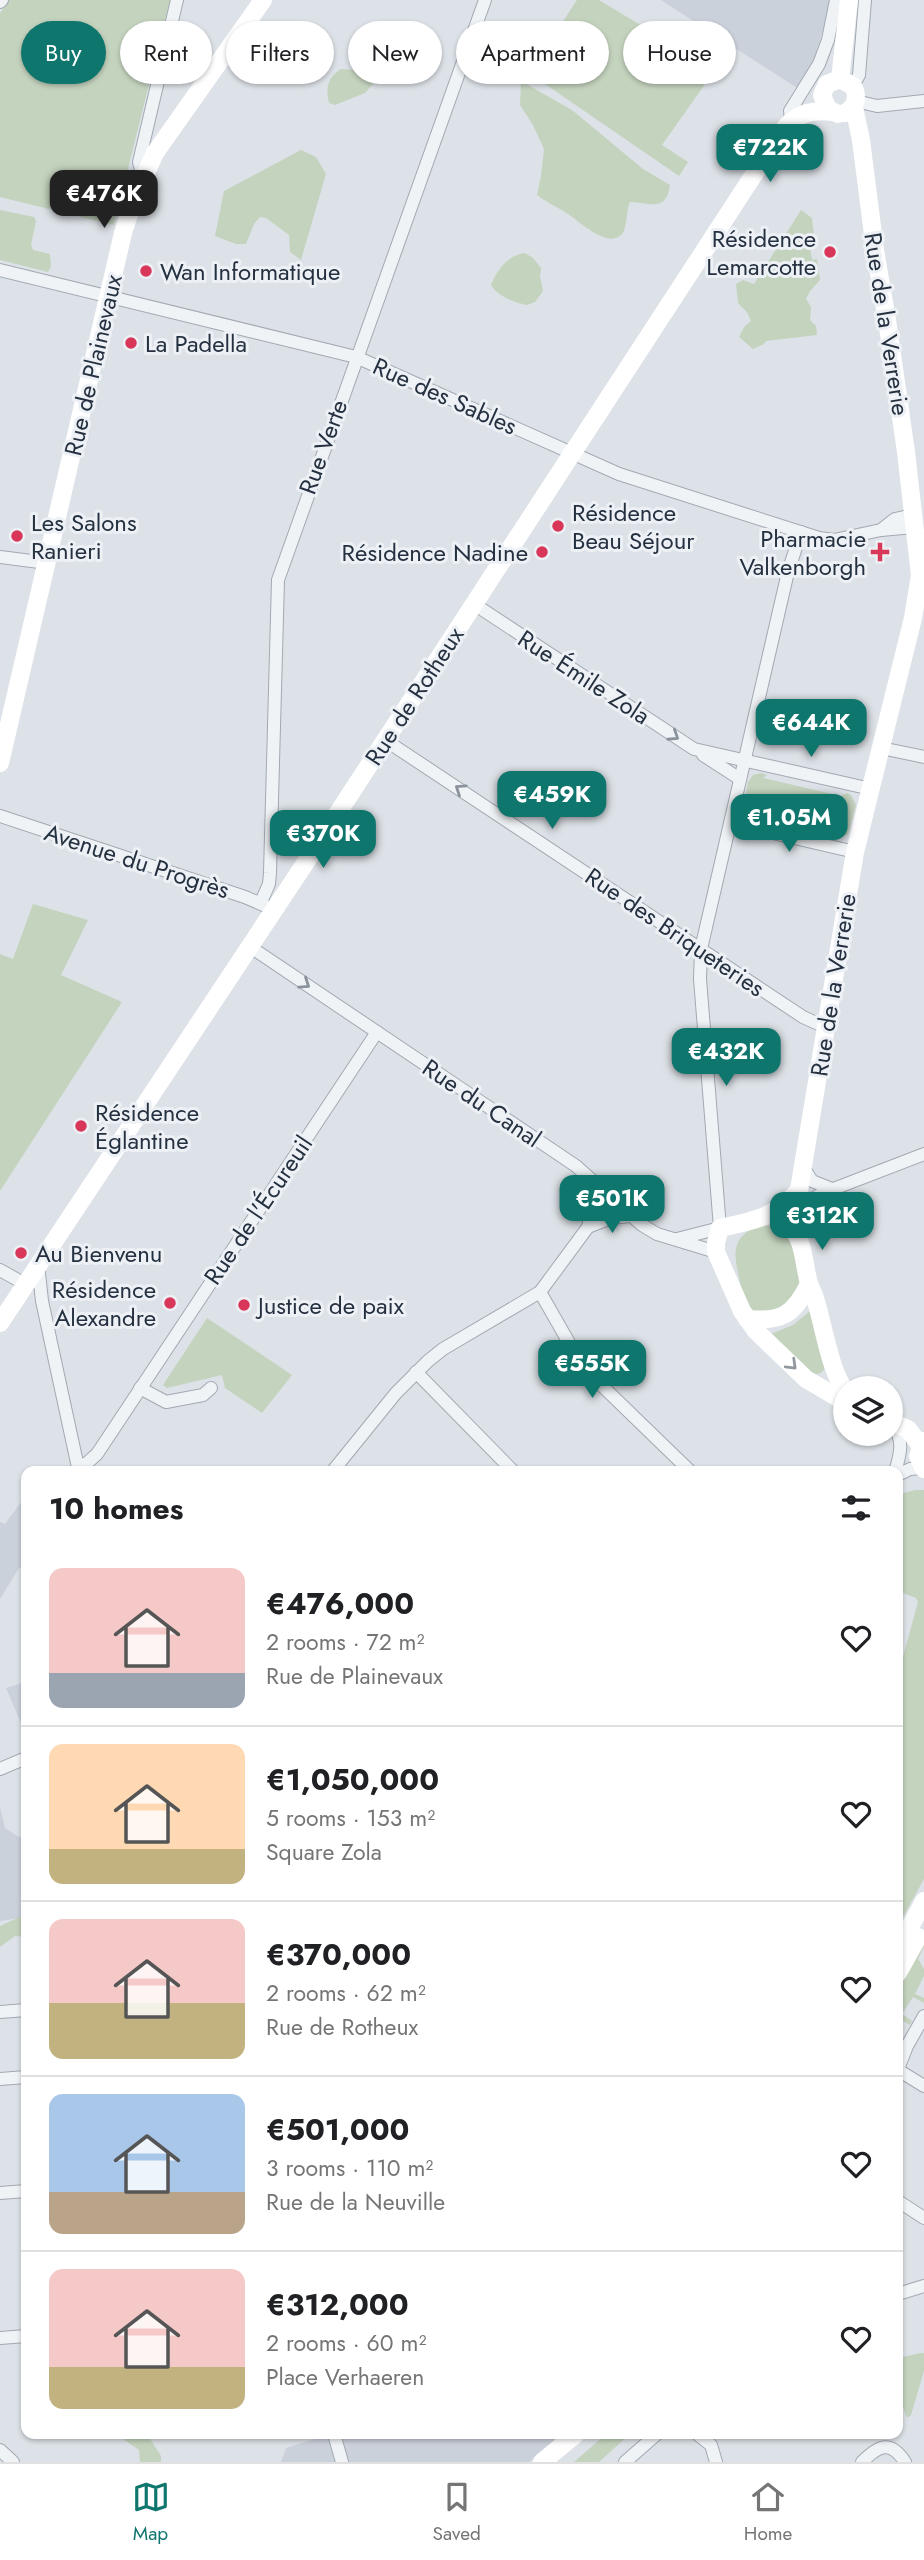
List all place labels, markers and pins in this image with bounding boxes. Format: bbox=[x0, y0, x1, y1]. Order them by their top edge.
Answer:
pin: €722K bbox=[721, 124, 819, 184]
pin: €476K bbox=[55, 170, 153, 230]
place label: Résidence Lemarcotte bbox=[706, 221, 816, 284]
marker: Résidence Lemarcotte bbox=[822, 244, 838, 260]
place label: Wan Informatique bbox=[160, 254, 340, 289]
marker: Wan Informatique bbox=[138, 263, 154, 279]
place label: La Padella bbox=[145, 326, 247, 361]
marker: La Padella bbox=[123, 335, 139, 351]
place label: Résidence Beau Séjour bbox=[572, 495, 695, 558]
place label: Les Salons Ranieri bbox=[31, 505, 137, 568]
marker: Résidence Beau Séjour bbox=[550, 518, 566, 534]
place label: Pharmacie Valkenborgh bbox=[739, 521, 866, 584]
marker: Les Salons Ranieri bbox=[9, 528, 25, 544]
place label: Résidence Nadine bbox=[342, 535, 528, 570]
marker: Résidence Nadine bbox=[534, 544, 550, 560]
marker: Pharmacie Valkenborgh bbox=[872, 544, 888, 560]
pin: €644K bbox=[762, 700, 860, 759]
pin: €459K bbox=[503, 772, 601, 831]
pin: €1.05M bbox=[732, 794, 846, 854]
pin: €370K bbox=[274, 810, 372, 870]
pin: €432K bbox=[677, 1028, 775, 1088]
place label: Résidence Églantine bbox=[95, 1095, 199, 1158]
marker: Résidence Églantine bbox=[73, 1118, 89, 1134]
pin: €501K bbox=[563, 1176, 661, 1235]
pin: €312K bbox=[773, 1192, 871, 1252]
place label: Au Bienvenu bbox=[35, 1236, 162, 1271]
marker: Au Bienvenu bbox=[13, 1245, 29, 1261]
place label: Résidence Alexandre bbox=[52, 1272, 156, 1335]
place label: Justice de paix bbox=[255, 1288, 405, 1323]
marker: Résidence Alexandre bbox=[162, 1295, 178, 1311]
marker: Justice de paix bbox=[236, 1297, 252, 1313]
pin: €555K bbox=[543, 1340, 641, 1400]

